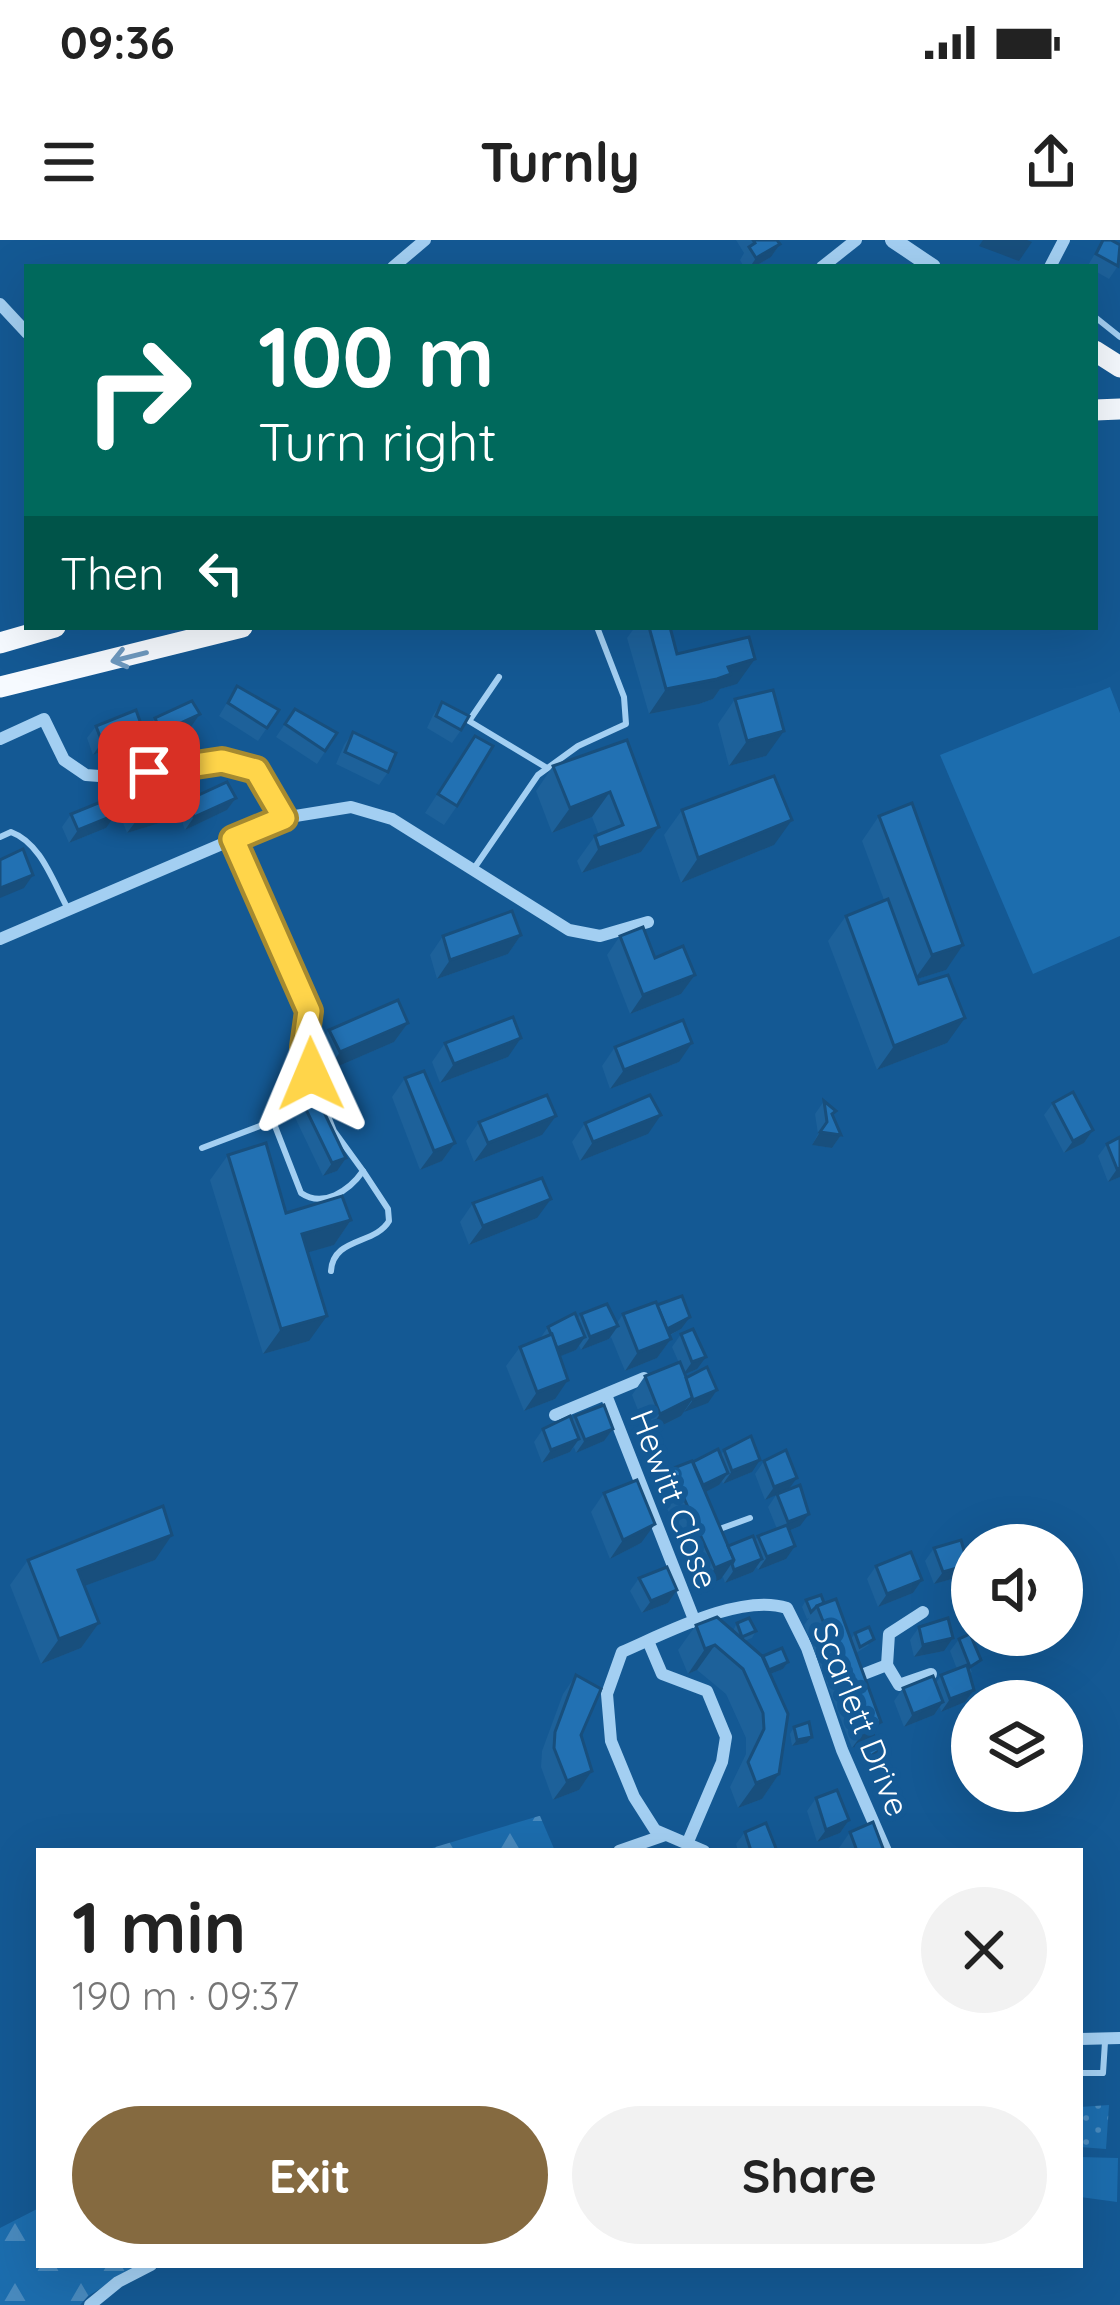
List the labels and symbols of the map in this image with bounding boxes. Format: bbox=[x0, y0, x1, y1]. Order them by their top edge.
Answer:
one-way arrow bbox=[111, 647, 149, 669]
pin bbox=[98, 721, 200, 823]
position arrow bbox=[248, 1011, 374, 1137]
street label: Hewitt Close bbox=[622, 1404, 728, 1594]
street label: Scarlett Drive bbox=[805, 1616, 919, 1822]

